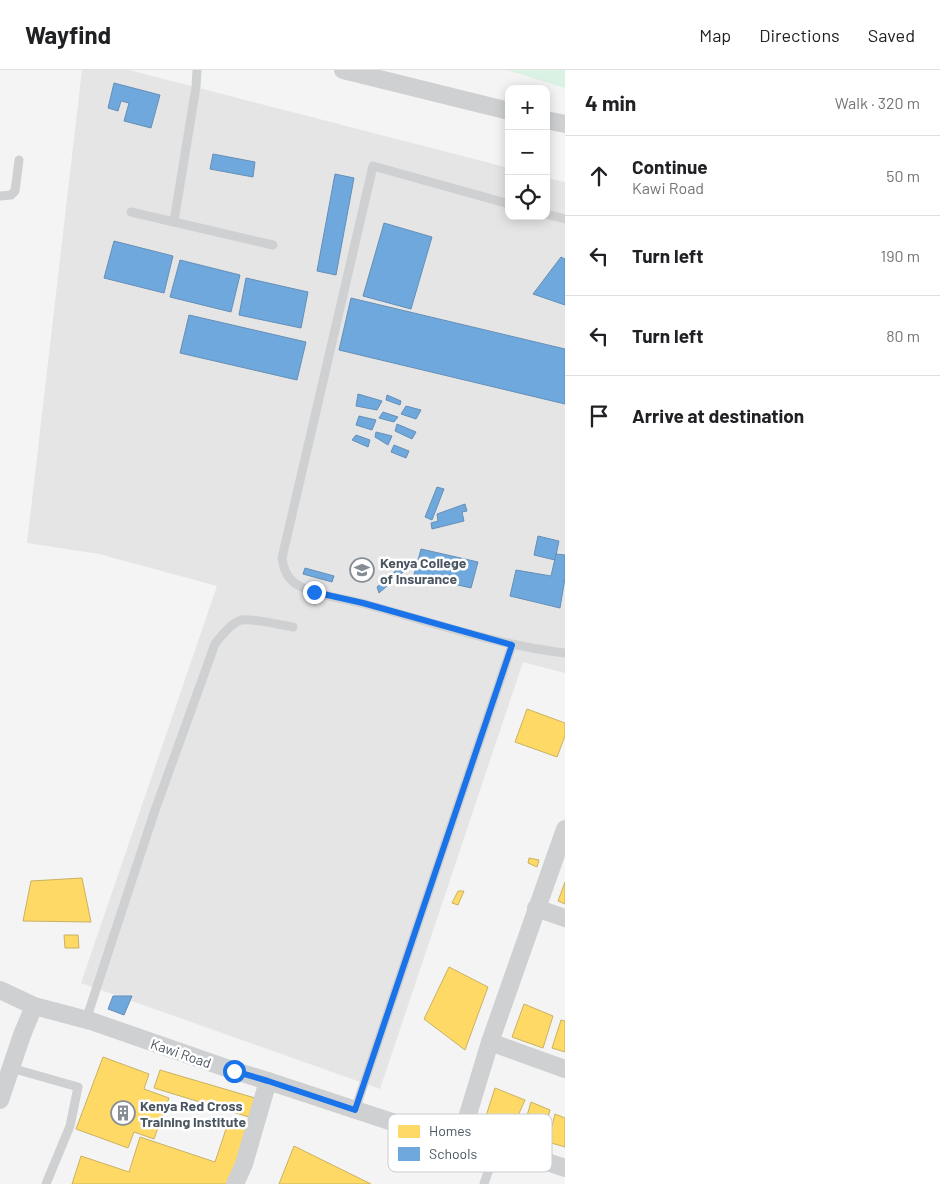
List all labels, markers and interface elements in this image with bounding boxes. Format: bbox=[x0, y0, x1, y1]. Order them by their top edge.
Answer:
text: Wayfind bbox=[25, 20, 111, 49]
text: Map bbox=[699, 24, 731, 46]
text: Directions bbox=[759, 24, 840, 46]
text: Saved bbox=[868, 24, 915, 46]
map controls bbox=[505, 85, 550, 220]
button: + bbox=[505, 85, 550, 130]
text: 4 min bbox=[585, 90, 636, 115]
text: Walk · 320 m bbox=[835, 93, 920, 112]
button: − bbox=[505, 130, 550, 175]
text: Continue bbox=[632, 155, 708, 178]
icon: ahead bbox=[585, 162, 613, 190]
text: 50 m bbox=[886, 166, 920, 185]
button: locate bbox=[505, 175, 550, 220]
text: Kawi Road bbox=[632, 178, 704, 197]
icon: left bbox=[585, 242, 613, 270]
text: Turn left bbox=[632, 244, 703, 267]
text: 190 m bbox=[881, 246, 920, 265]
icon: left bbox=[585, 322, 613, 350]
text: Turn left bbox=[632, 324, 703, 347]
text: 80 m bbox=[886, 326, 920, 345]
icon: arrive bbox=[585, 402, 613, 430]
text: Arrive at destination bbox=[632, 404, 804, 427]
place label: Kenya College of Insurance bbox=[380, 554, 467, 587]
school or university icon: Kenya College of Insurance bbox=[349, 557, 375, 583]
route end bbox=[303, 581, 326, 604]
street label: Kawi Road bbox=[148, 1035, 214, 1071]
route start bbox=[223, 1060, 246, 1083]
place label: Kenya Red Cross Training Institute bbox=[140, 1097, 247, 1130]
building icon: Kenya Red Cross Training Institute bbox=[110, 1100, 136, 1126]
legend bbox=[388, 1114, 552, 1172]
text: Homes bbox=[429, 1122, 472, 1139]
text: Schools bbox=[429, 1145, 477, 1162]

